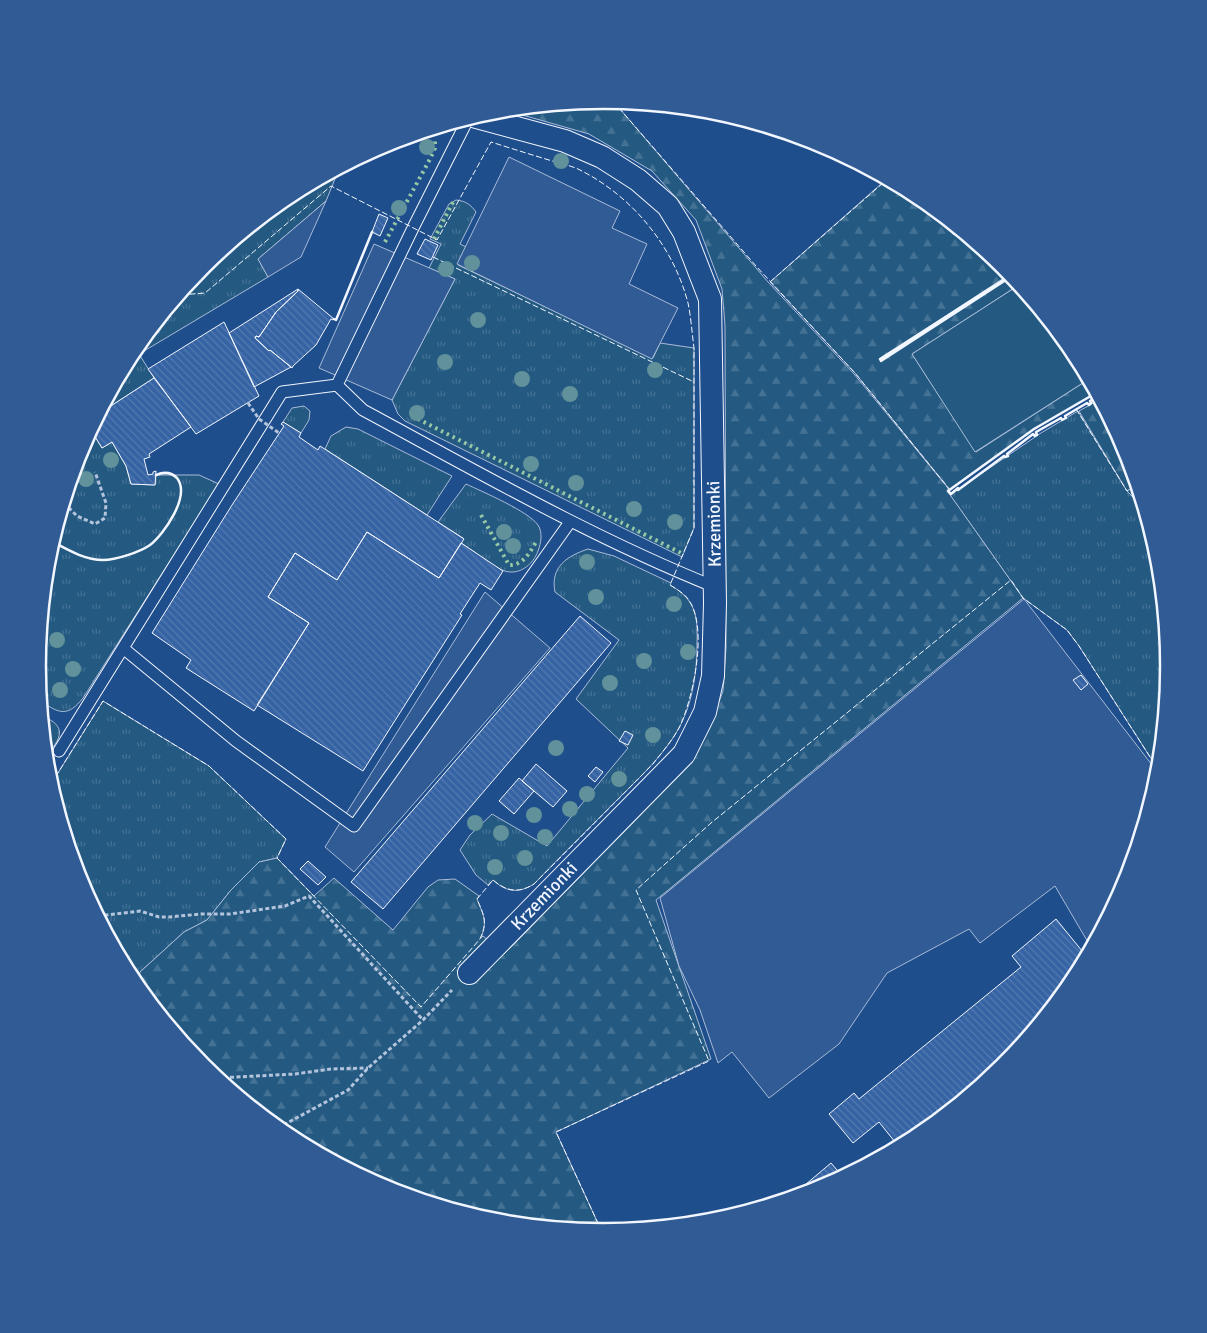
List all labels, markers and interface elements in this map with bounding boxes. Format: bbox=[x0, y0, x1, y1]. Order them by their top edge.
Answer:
street label: Krzemionki bbox=[702, 481, 726, 567]
street label: Krzemionki bbox=[506, 857, 582, 935]

